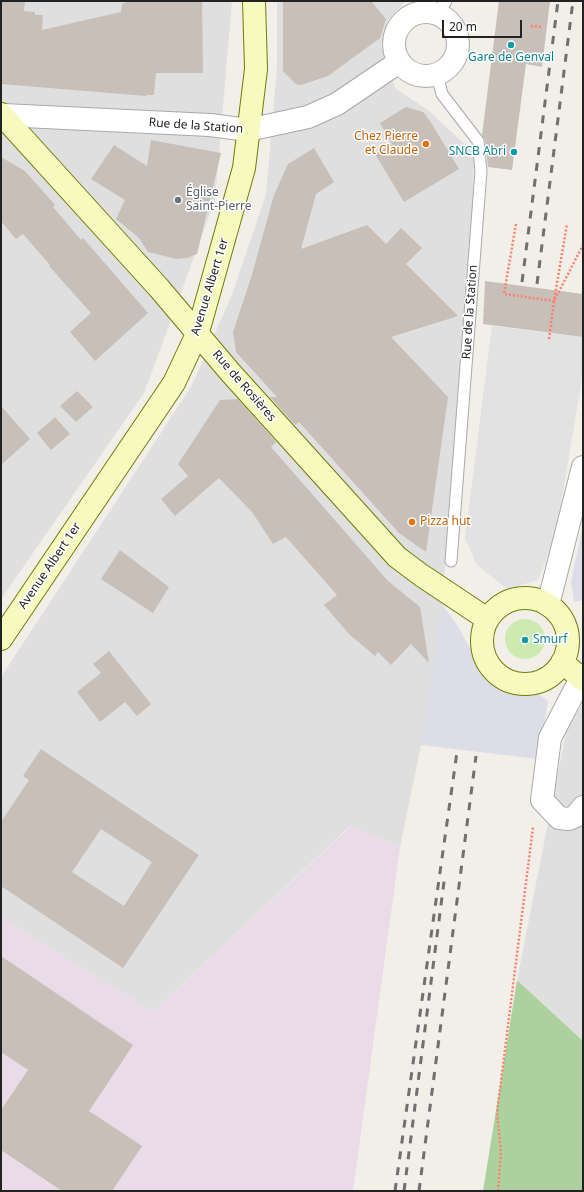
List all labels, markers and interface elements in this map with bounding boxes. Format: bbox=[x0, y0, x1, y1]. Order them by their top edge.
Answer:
scale bar bbox=[444, 12, 524, 38]
text: 20 m bbox=[449, 18, 477, 35]
marker: Gare de Genval bbox=[506, 40, 516, 50]
place label: Gare de Genval bbox=[468, 51, 554, 65]
street label: Rue de la Station bbox=[148, 116, 244, 136]
place label: Chez Pierre et Claude bbox=[354, 130, 418, 158]
marker: Chez Pierre et Claude bbox=[421, 139, 431, 149]
place label: SNCB Abri bbox=[449, 145, 506, 159]
marker: SNCB Abri bbox=[509, 147, 519, 157]
place label: Église Saint-Pierre bbox=[186, 186, 252, 214]
marker: Église Saint-Pierre bbox=[173, 195, 183, 205]
street label: Avenue Albert 1er bbox=[188, 237, 232, 337]
street label: Rue de la Station bbox=[460, 264, 480, 360]
street label: Rue de Rosières bbox=[209, 347, 279, 425]
place label: Pizza hut bbox=[420, 515, 471, 529]
marker: Pizza hut bbox=[407, 517, 417, 527]
street label: Avenue Albert 1er bbox=[16, 520, 84, 612]
place label: Smurf bbox=[533, 633, 567, 647]
marker: Smurf bbox=[520, 635, 530, 645]

